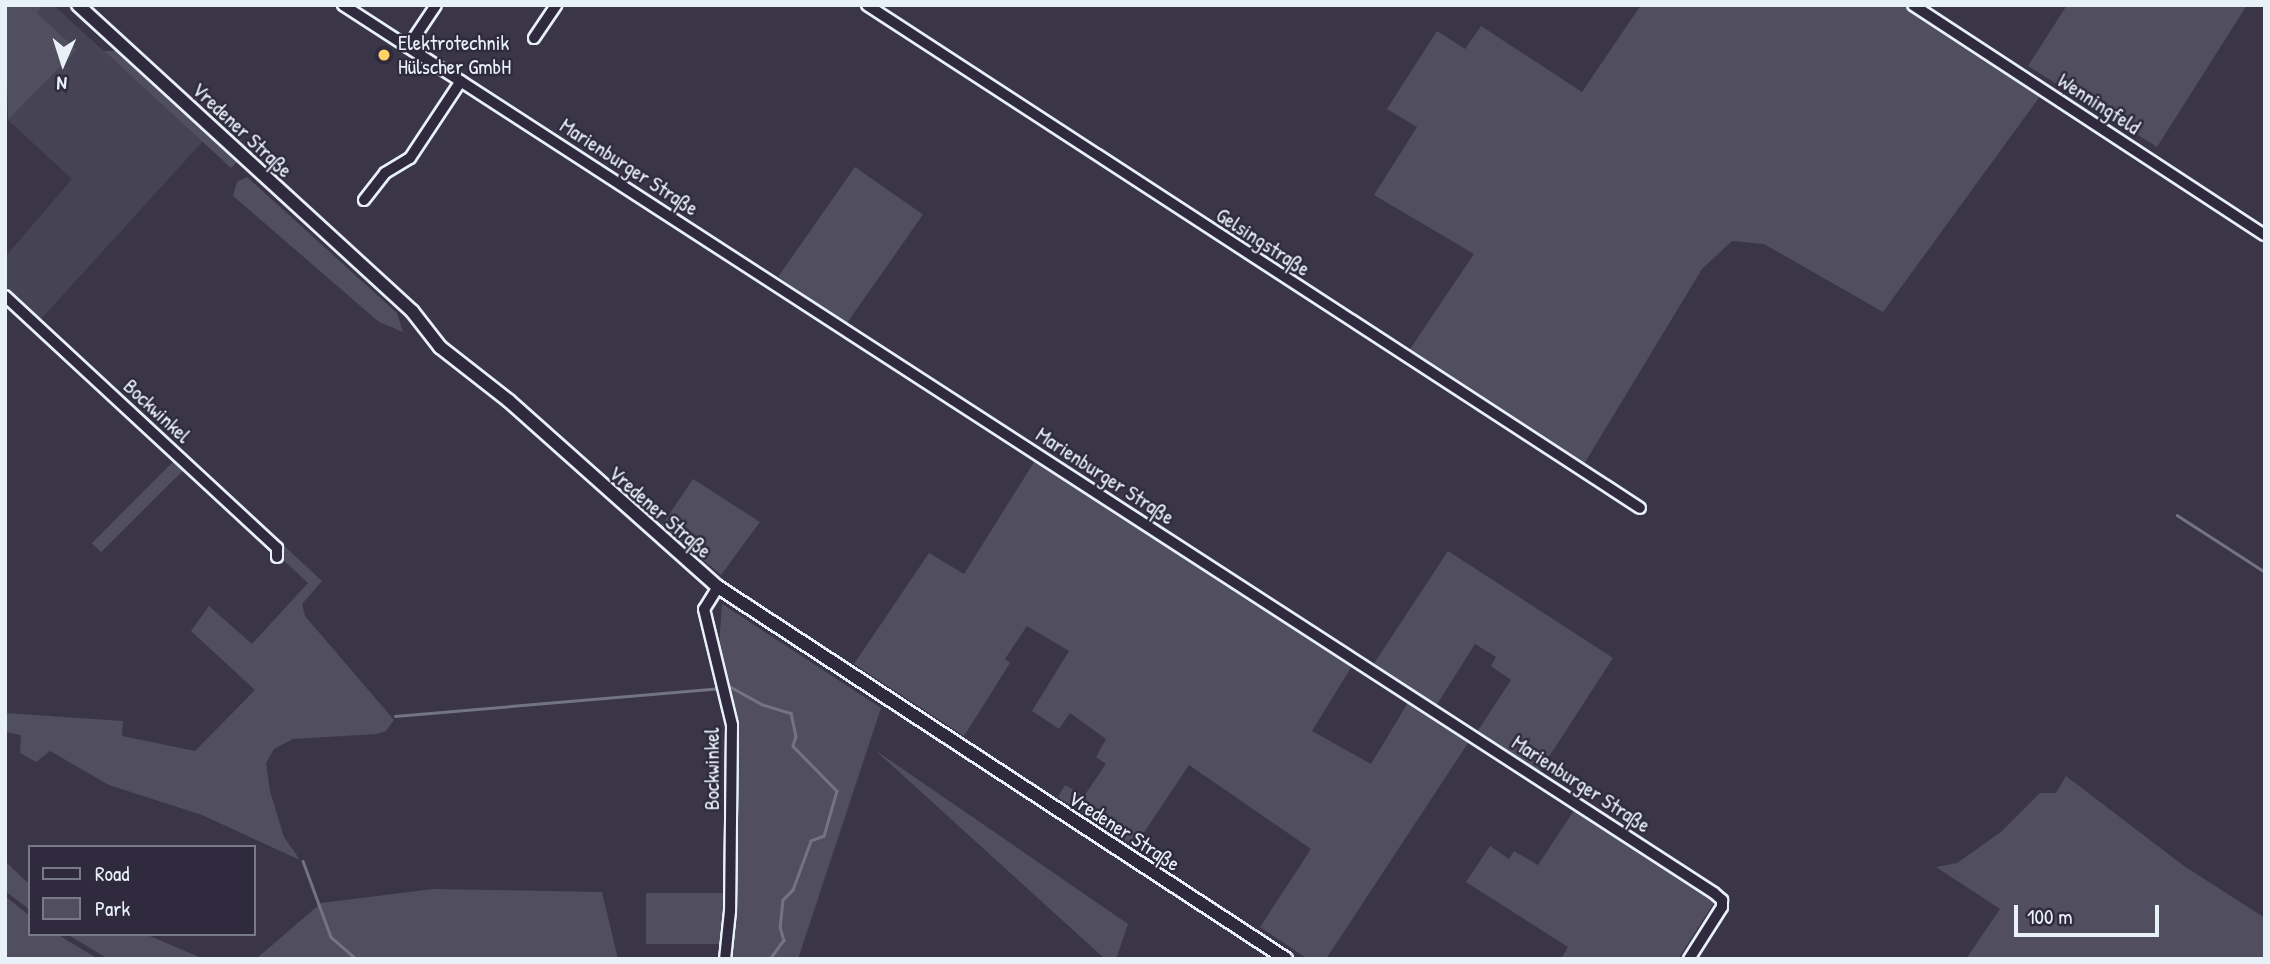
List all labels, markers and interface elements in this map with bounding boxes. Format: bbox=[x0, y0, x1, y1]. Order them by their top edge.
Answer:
north arrow bbox=[28, 28, 98, 98]
place label: Elektrotechnik Hülscher GmbH bbox=[398, 30, 511, 80]
marker: Elektrotechnik Hülscher GmbH bbox=[376, 47, 392, 63]
street label: Wenningfeld bbox=[2053, 68, 2145, 140]
text: N bbox=[56, 71, 68, 97]
street label: Vredener Straße bbox=[187, 77, 297, 183]
street label: Marienburger Straße bbox=[555, 113, 703, 221]
street label: Gelsingstraße bbox=[1211, 202, 1315, 282]
street label: Bockwinkel bbox=[118, 374, 196, 448]
street label: Marienburger Straße bbox=[1031, 422, 1179, 530]
street label: Vredener Straße bbox=[603, 460, 717, 564]
street label: Bockwinkel bbox=[699, 728, 725, 810]
street label: Marienburger Straße bbox=[1507, 730, 1655, 838]
street label: Vredener Straße bbox=[1063, 786, 1185, 876]
legend bbox=[28, 845, 256, 936]
text: Road bbox=[95, 859, 129, 888]
scale bar bbox=[2018, 890, 2163, 934]
text: Park bbox=[95, 894, 130, 923]
text: 100 m bbox=[2027, 902, 2073, 931]

